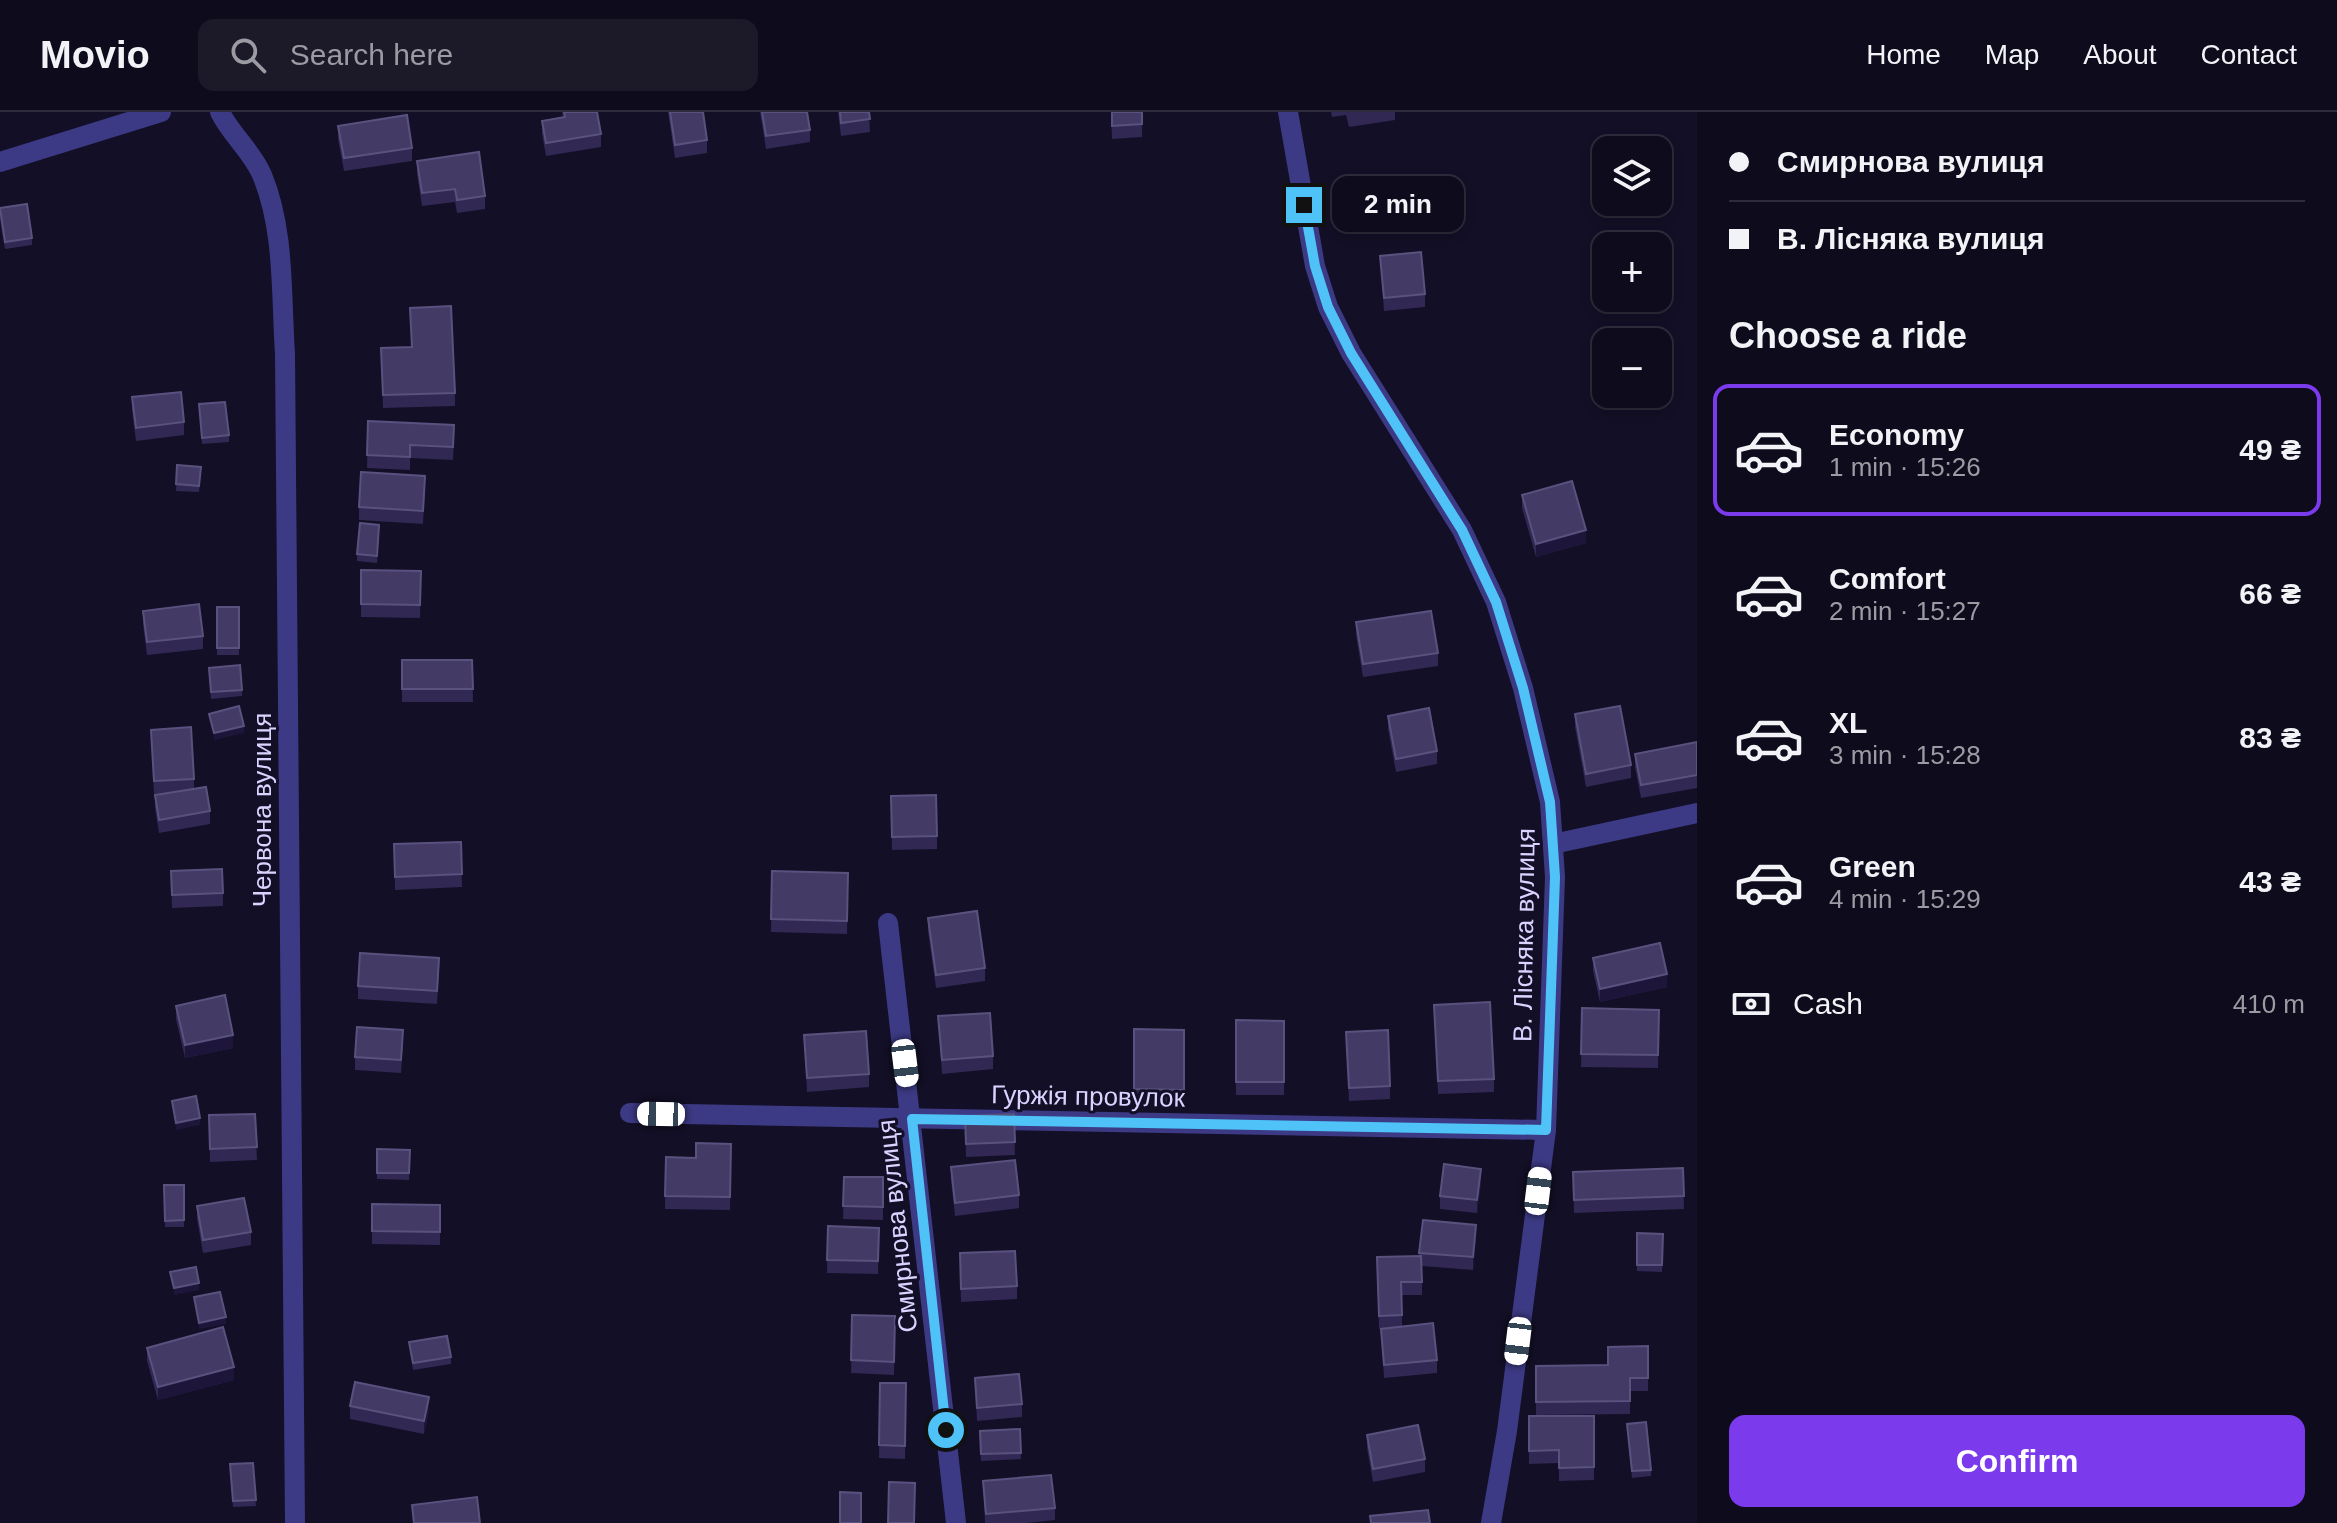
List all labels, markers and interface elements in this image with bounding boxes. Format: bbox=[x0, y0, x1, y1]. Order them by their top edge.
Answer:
search box bbox=[198, 19, 758, 91]
icon: search bbox=[226, 33, 270, 77]
text: Movio bbox=[40, 34, 150, 76]
text: Search here bbox=[290, 38, 453, 71]
text: Home bbox=[1866, 39, 1941, 70]
text: Map bbox=[1985, 39, 2039, 70]
text: About bbox=[2083, 39, 2157, 70]
text: Contact bbox=[2201, 39, 2297, 70]
map controls bbox=[1592, 136, 1672, 408]
button: layers bbox=[1592, 136, 1672, 216]
text: Смирнова вулиця bbox=[1777, 145, 2045, 178]
callout: 2 min bbox=[1332, 177, 1464, 233]
route end bbox=[1286, 187, 1322, 223]
text: 2 min bbox=[1364, 189, 1432, 219]
text: В. Лісняка вулиця bbox=[1777, 222, 2045, 255]
button: + bbox=[1592, 232, 1672, 312]
text: Choose a ride bbox=[1729, 315, 1967, 356]
button: − bbox=[1592, 328, 1672, 408]
icon: car bbox=[1733, 414, 1805, 486]
text: Economy bbox=[1829, 418, 1964, 451]
text: 49 ₴ bbox=[2239, 433, 2301, 466]
text: 1 min · 15:26 bbox=[1829, 452, 1981, 482]
icon: car bbox=[1733, 558, 1805, 630]
text: Comfort bbox=[1829, 562, 1946, 595]
text: 66 ₴ bbox=[2239, 577, 2301, 610]
text: 2 min · 15:27 bbox=[1829, 596, 1981, 626]
icon: car bbox=[1733, 702, 1805, 774]
text: XL bbox=[1829, 706, 1867, 739]
street label: Червона вулиця bbox=[247, 713, 277, 907]
text: 83 ₴ bbox=[2239, 721, 2301, 754]
text: 3 min · 15:28 bbox=[1829, 740, 1981, 770]
street label: В. Лісняка вулиця bbox=[1507, 828, 1541, 1042]
icon: car bbox=[1733, 846, 1805, 918]
text: Green bbox=[1829, 850, 1916, 883]
text: 43 ₴ bbox=[2239, 865, 2301, 898]
text: 4 min · 15:29 bbox=[1829, 884, 1981, 914]
icon: cash bbox=[1729, 982, 1773, 1026]
text: Cash bbox=[1793, 987, 1863, 1020]
text: 410 m bbox=[2233, 989, 2305, 1019]
car bbox=[890, 1038, 920, 1088]
street label: Гуржія провулок bbox=[991, 1079, 1186, 1113]
car bbox=[637, 1102, 685, 1126]
street label: Смирнова вулиця bbox=[871, 1118, 923, 1334]
car bbox=[1523, 1166, 1553, 1216]
car bbox=[1503, 1316, 1533, 1366]
route start bbox=[928, 1412, 964, 1448]
button: Confirm bbox=[1729, 1415, 2305, 1507]

